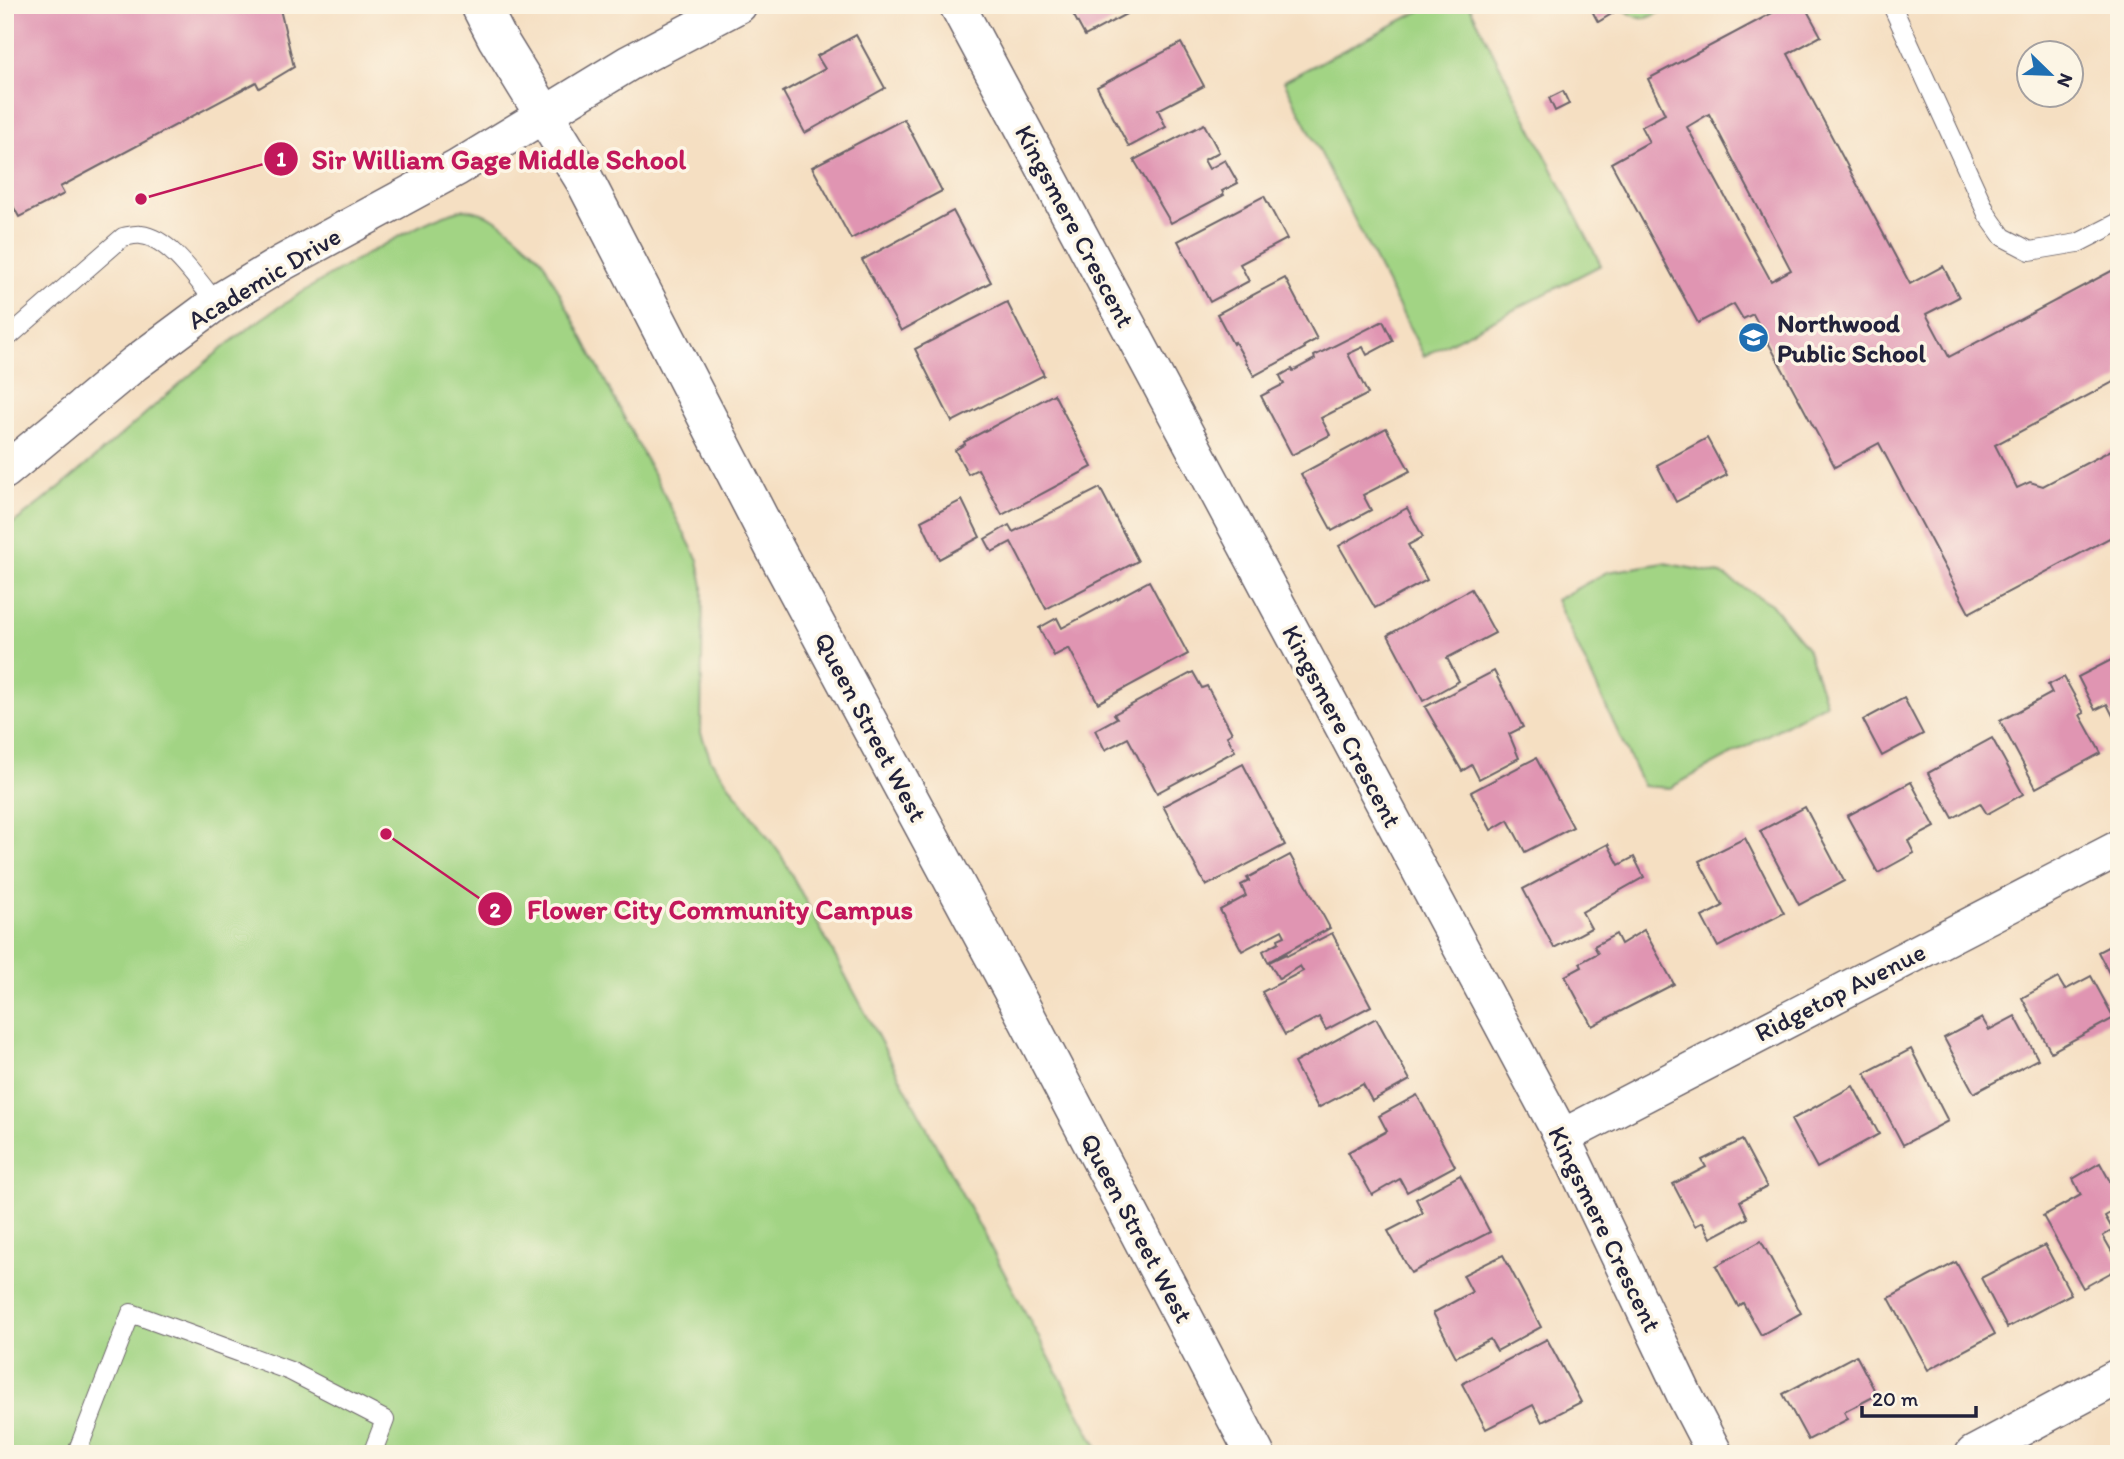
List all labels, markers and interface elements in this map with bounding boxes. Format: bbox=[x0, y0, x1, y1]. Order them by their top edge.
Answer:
north arrow bbox=[2016, 38, 2086, 108]
text: N bbox=[2052, 70, 2078, 91]
street label: Kingsmere Crescent bbox=[1008, 119, 1142, 333]
callout: Sir William Gage Middle School bbox=[263, 134, 700, 183]
text: Sir William Gage Middle School bbox=[312, 142, 686, 176]
text: 1 bbox=[276, 146, 286, 171]
street label: Academic Drive bbox=[182, 220, 346, 336]
place label: Northwood Public School bbox=[1777, 307, 1926, 369]
school or university icon: Northwood Public School bbox=[1737, 321, 1771, 355]
street label: Kingsmere Crescent bbox=[1275, 619, 1409, 833]
street label: Queen Street West bbox=[808, 627, 934, 827]
callout: Flower City Community Campus bbox=[477, 885, 927, 934]
text: Flower City Community Campus bbox=[527, 892, 913, 926]
text: 2 bbox=[489, 897, 501, 922]
street label: Ridgetop Avenue bbox=[1749, 935, 1931, 1049]
street label: Kingsmere Crescent bbox=[1541, 1121, 1669, 1337]
street label: Queen Street West bbox=[1074, 1128, 1200, 1328]
scale bar bbox=[1862, 1375, 1975, 1419]
text: 20 m bbox=[1872, 1386, 1919, 1411]

